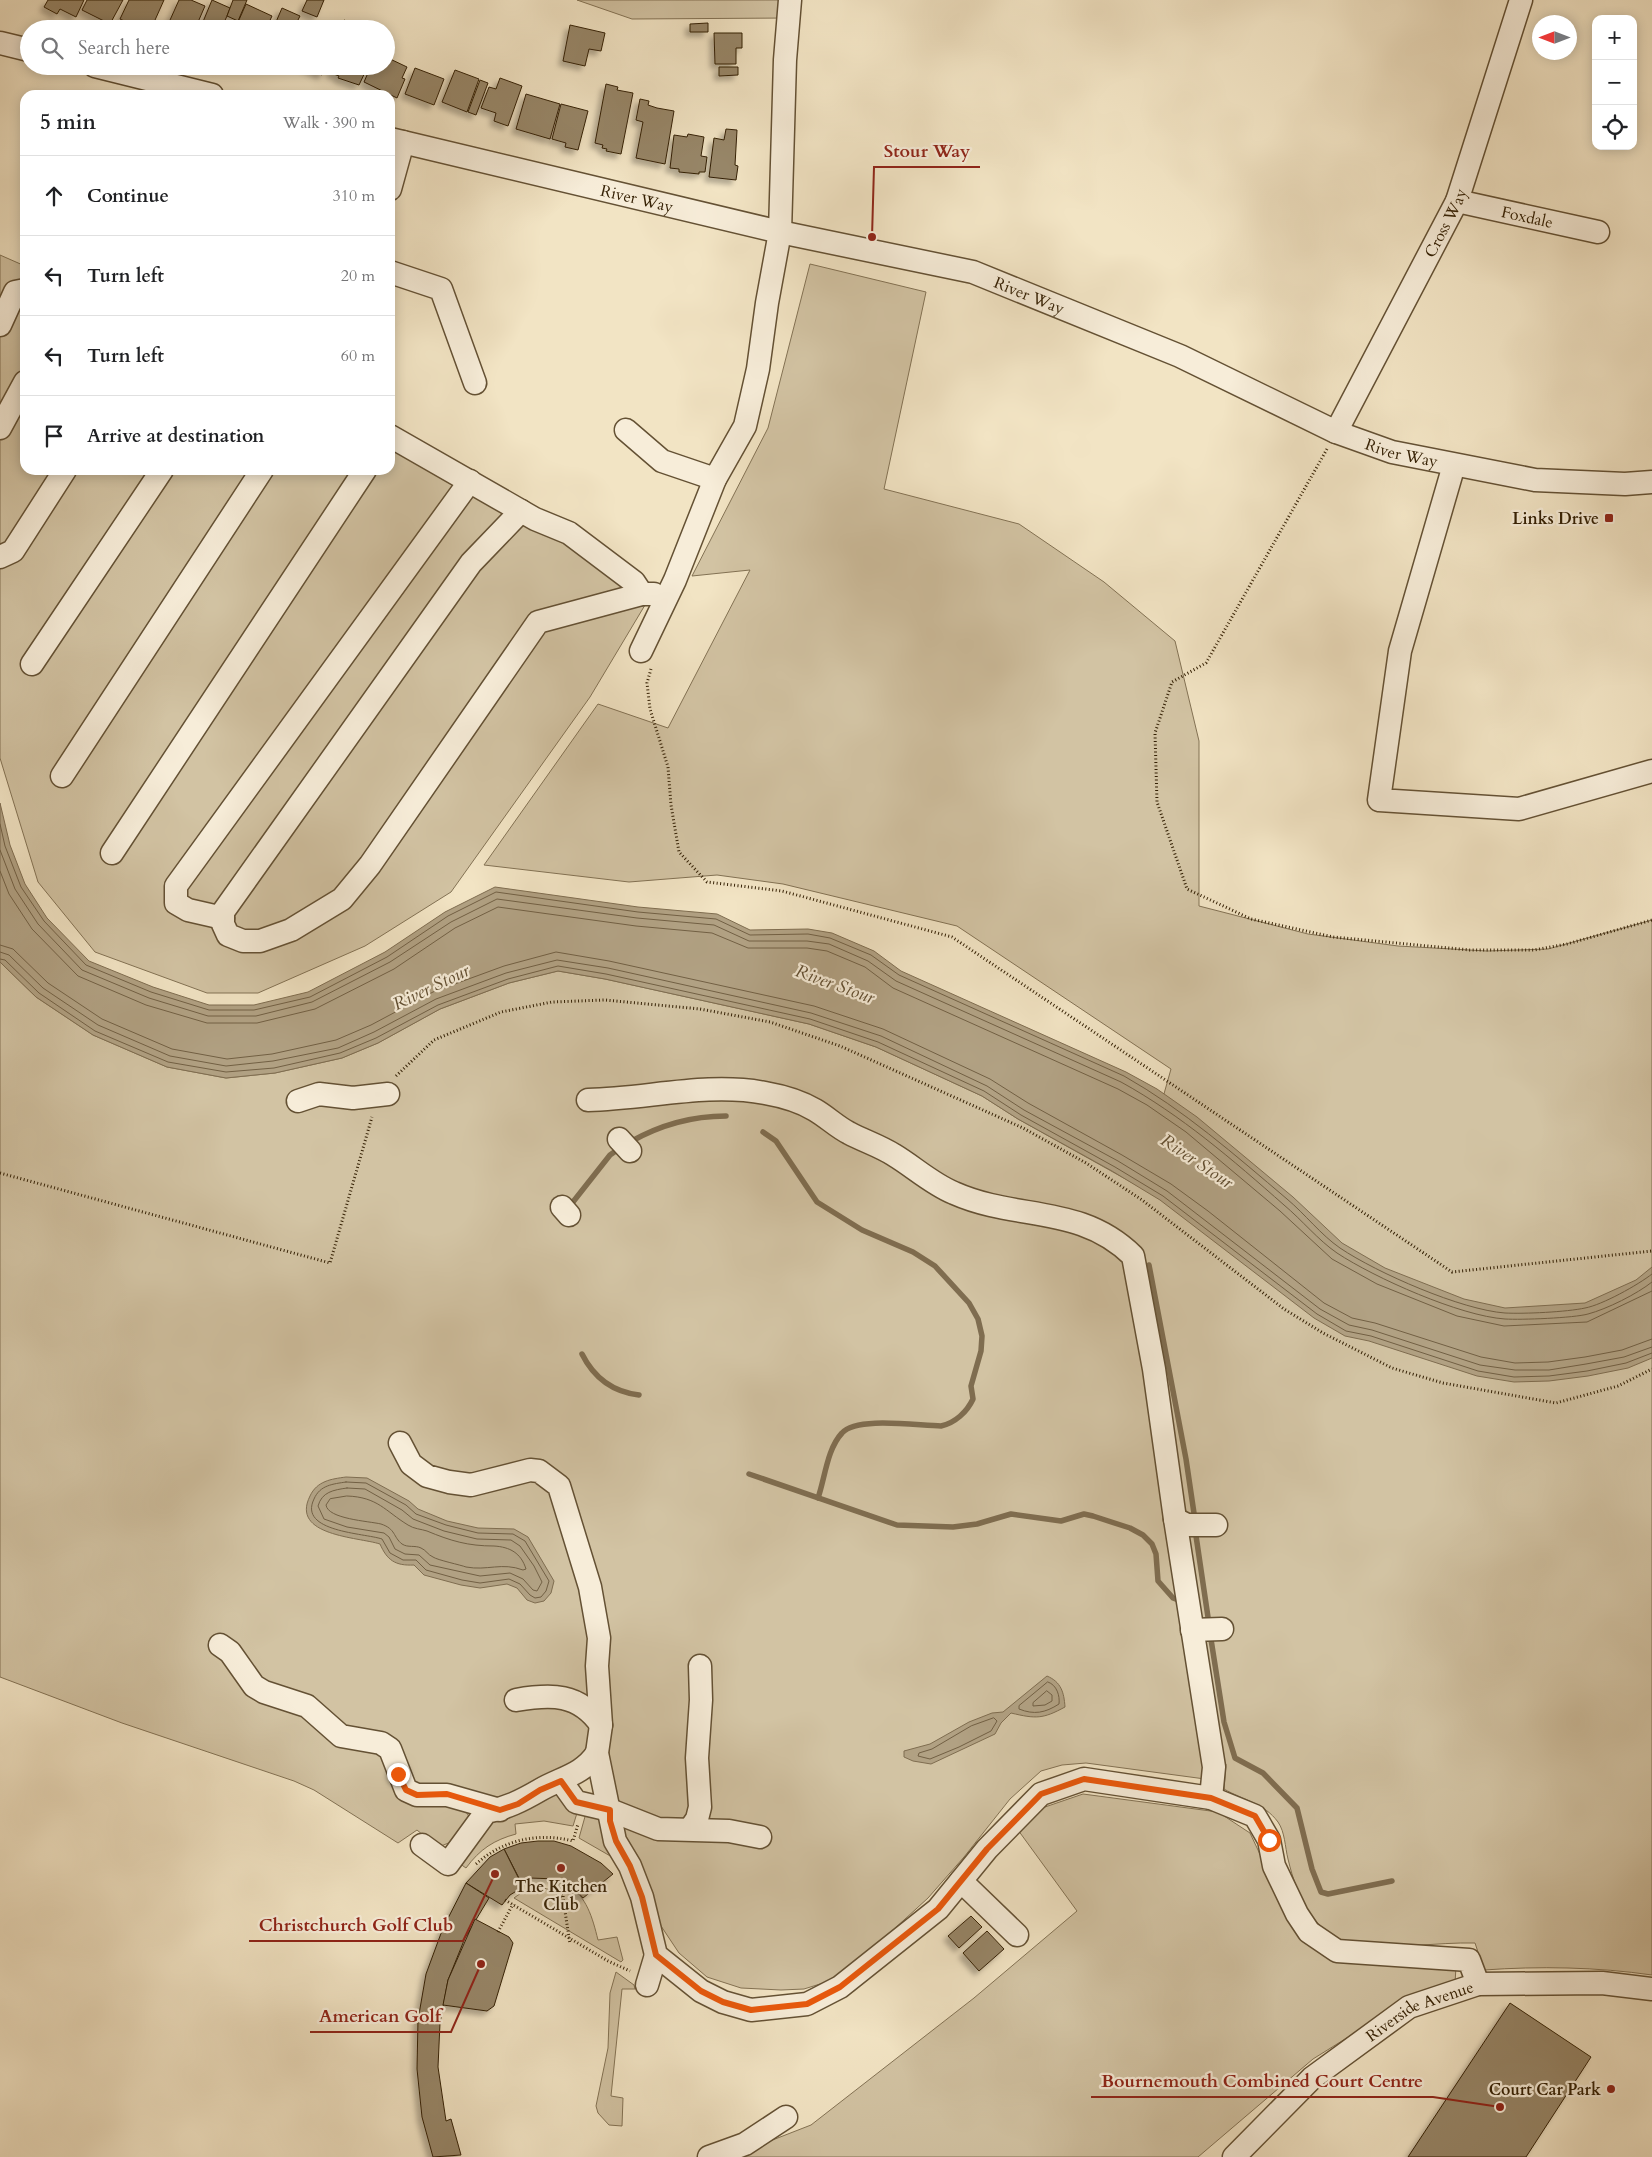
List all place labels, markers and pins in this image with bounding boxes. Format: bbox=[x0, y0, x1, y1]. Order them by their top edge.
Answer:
callout: Stour Way bbox=[874, 134, 980, 167]
place label: Links Drive bbox=[1512, 508, 1599, 530]
marker: Links Drive bbox=[1603, 512, 1615, 524]
marker: The Kitchen Club bbox=[555, 1862, 567, 1874]
place label: The Kitchen Club bbox=[515, 1876, 608, 1916]
callout: Christchurch Golf Club bbox=[249, 1908, 463, 1941]
callout: American Golf bbox=[310, 1999, 451, 2032]
callout: Bournemouth Combined Court Centre bbox=[1091, 2064, 1433, 2097]
place label: Court Car Park bbox=[1489, 2079, 1601, 2101]
marker: Court Car Park bbox=[1605, 2083, 1617, 2095]

